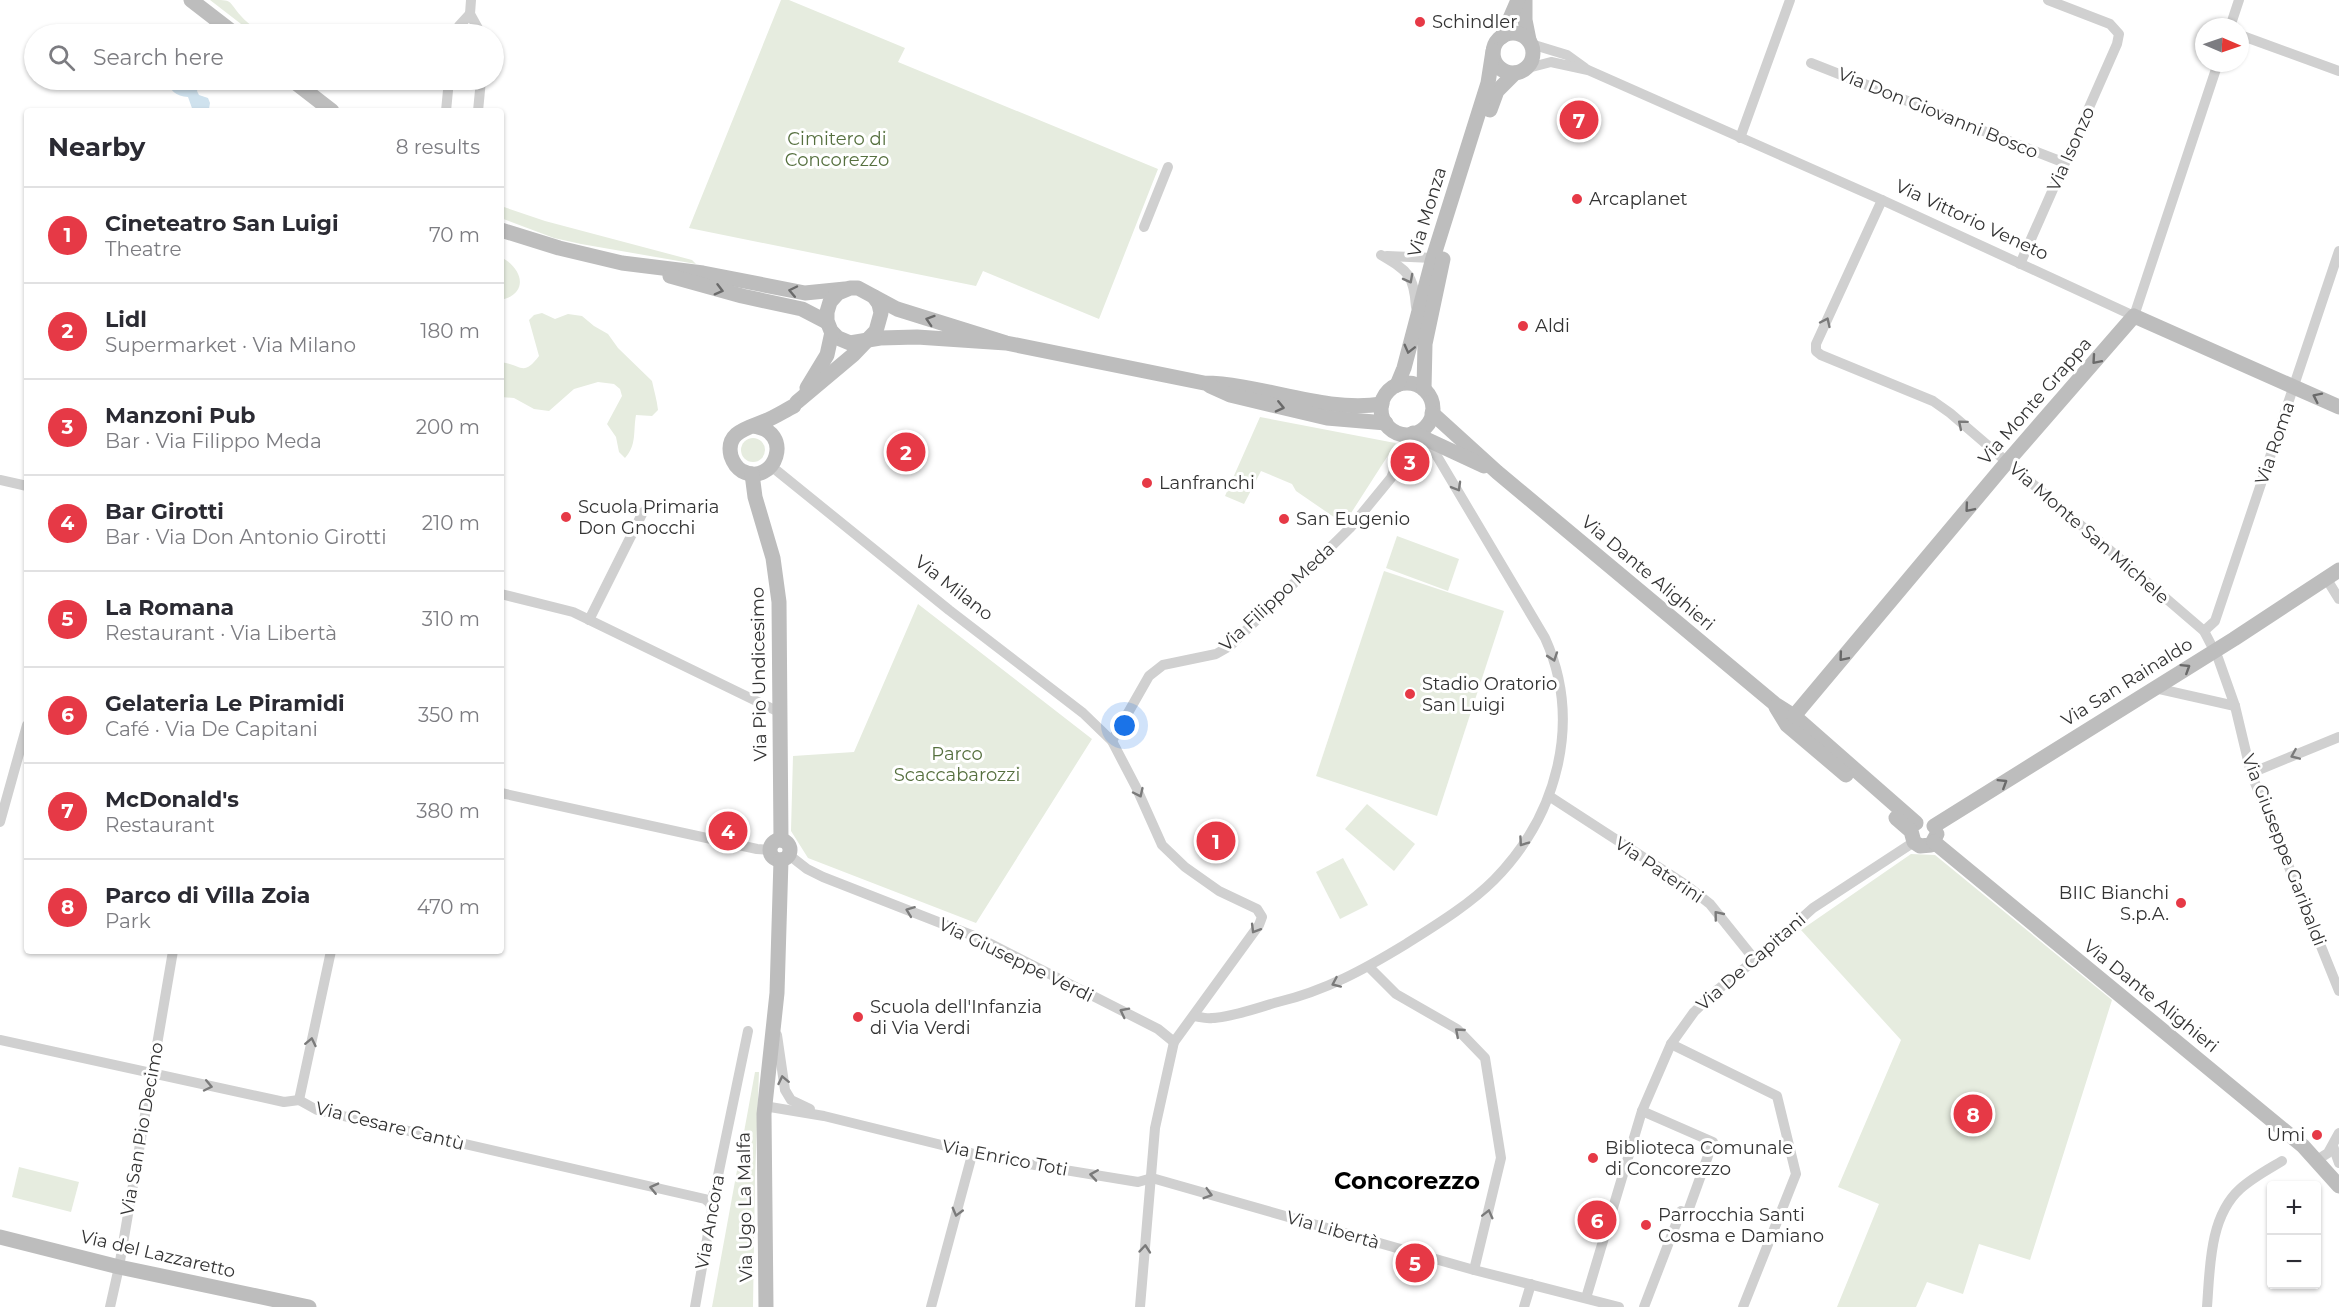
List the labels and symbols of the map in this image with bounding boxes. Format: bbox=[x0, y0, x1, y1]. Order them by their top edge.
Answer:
place label: Schindler bbox=[1432, 11, 1517, 33]
marker: Schindler bbox=[1413, 15, 1427, 29]
north arrow bbox=[2195, 18, 2249, 72]
street label: Via Don Giovanni Bosco bbox=[1835, 63, 2041, 163]
pin: 7 bbox=[1560, 98, 1598, 142]
street label: Via Isonzo bbox=[2043, 103, 2099, 195]
park label: Cimitero di Concorezzo bbox=[785, 128, 889, 171]
street label: Via Monza bbox=[1403, 164, 1451, 260]
street label: Via Vittorio Veneto bbox=[1892, 175, 2052, 265]
place label: Arcaplanet bbox=[1589, 188, 1688, 210]
marker: Arcaplanet bbox=[1570, 192, 1584, 206]
one-way arrow bbox=[1402, 273, 1414, 284]
one-way arrow bbox=[713, 283, 724, 295]
one-way arrow bbox=[788, 285, 798, 298]
one-way arrow bbox=[925, 315, 936, 327]
place label: Aldi bbox=[1535, 315, 1570, 337]
one-way arrow bbox=[1818, 318, 1830, 329]
marker: Aldi bbox=[1516, 319, 1530, 333]
street label: Via Monte Grappa bbox=[1974, 333, 2096, 469]
one-way arrow bbox=[1403, 344, 1416, 354]
one-way arrow bbox=[2092, 353, 2103, 364]
one-way arrow bbox=[2312, 392, 2323, 404]
street label: Via Roma bbox=[2251, 399, 2299, 487]
one-way arrow bbox=[1275, 400, 1285, 413]
one-way arrow bbox=[1958, 420, 1969, 431]
pin: 2 bbox=[886, 430, 926, 474]
pin: 3 bbox=[1390, 440, 1430, 484]
street label: Via Monte San Michele bbox=[2004, 457, 2174, 609]
place label: Lanfranchi bbox=[1159, 472, 1255, 494]
marker: Lanfranchi bbox=[1140, 476, 1154, 490]
one-way arrow bbox=[1450, 481, 1461, 491]
place label: Scuola Primaria Don Gnocchi bbox=[578, 496, 719, 539]
one-way arrow bbox=[1965, 501, 1976, 512]
place label: San Eugenio bbox=[1296, 508, 1410, 530]
marker: Scuola Primaria Don Gnocchi bbox=[559, 510, 573, 524]
street label: Via Dante Alighieri bbox=[1577, 511, 1719, 635]
marker: San Eugenio bbox=[1277, 512, 1291, 526]
street label: Via Filippo Meda bbox=[1215, 538, 1339, 656]
street label: Via Milano bbox=[910, 551, 998, 625]
street label: Via Pio Undicesimo bbox=[746, 587, 772, 761]
street label: Via San Rainaldo bbox=[2057, 633, 2197, 731]
one-way arrow bbox=[1839, 650, 1850, 661]
one-way arrow bbox=[1545, 651, 1558, 662]
one-way arrow bbox=[2180, 664, 2190, 676]
place label: Stadio Oratorio San Luigi bbox=[1422, 673, 1557, 716]
marker: Stadio Oratorio San Luigi bbox=[1403, 687, 1417, 701]
your location bbox=[1110, 711, 1139, 740]
park label: Parco Scaccabarozzi bbox=[894, 743, 1020, 786]
one-way arrow bbox=[2290, 748, 2301, 760]
street label: Via Giuseppe Garibaldi bbox=[2237, 751, 2331, 949]
one-way arrow bbox=[1996, 779, 2007, 790]
one-way arrow bbox=[1131, 787, 1143, 798]
pin: 4 bbox=[708, 808, 748, 854]
pin: 1 bbox=[1196, 818, 1236, 864]
street label: Via Paterini bbox=[1610, 832, 1708, 908]
one-way arrow bbox=[1519, 835, 1530, 846]
place label: BIIC Bianchi S.p.A. bbox=[2059, 882, 2169, 925]
marker: BIIC Bianchi S.p.A. bbox=[2174, 896, 2188, 910]
one-way arrow bbox=[905, 906, 916, 918]
street label: Via De Capitani bbox=[1692, 909, 1810, 1015]
one-way arrow bbox=[1715, 910, 1726, 921]
street label: Via Giuseppe Verdi bbox=[935, 913, 1097, 1007]
one-way arrow bbox=[1251, 923, 1263, 933]
street label: Via Dante Alighieri bbox=[2079, 935, 2223, 1057]
one-way arrow bbox=[1332, 975, 1343, 987]
place label: Scuola dell'Infanzia di Via Verdi bbox=[870, 996, 1042, 1039]
one-way arrow bbox=[1120, 1008, 1130, 1019]
marker: Scuola dell'Infanzia di Via Verdi bbox=[851, 1010, 865, 1024]
one-way arrow bbox=[1455, 1029, 1466, 1040]
one-way arrow bbox=[304, 1038, 317, 1048]
street label: Via San Pio Decimo bbox=[116, 1041, 168, 1217]
one-way arrow bbox=[777, 1076, 790, 1086]
one-way arrow bbox=[203, 1079, 213, 1092]
pin: 8 bbox=[1954, 1092, 1992, 1136]
street label: Via Cesare Cantù bbox=[313, 1097, 467, 1155]
place label: Umi bbox=[2267, 1124, 2305, 1146]
marker: Umi bbox=[2310, 1128, 2324, 1142]
street label: Via Ugo La Malfa bbox=[733, 1132, 757, 1282]
street label: Via Enrico Toti bbox=[940, 1135, 1070, 1181]
place label: Biblioteca Comunale di Concorezzo bbox=[1605, 1137, 1793, 1180]
marker: Biblioteca Comunale di Concorezzo bbox=[1586, 1151, 1600, 1165]
district label: Concorezzo bbox=[1334, 1166, 1480, 1195]
one-way arrow bbox=[1090, 1169, 1100, 1182]
street label: Via Ancora bbox=[691, 1173, 729, 1271]
one-way arrow bbox=[649, 1182, 659, 1195]
one-way arrow bbox=[1202, 1187, 1213, 1199]
pin: 6 bbox=[1578, 1198, 1616, 1242]
place label: Parrocchia Santi Cosma e Damiano bbox=[1658, 1204, 1824, 1247]
one-way arrow bbox=[951, 1206, 964, 1216]
street label: Via Libertà bbox=[1284, 1206, 1382, 1254]
one-way arrow bbox=[1480, 1209, 1493, 1219]
marker: Parrocchia Santi Cosma e Damiano bbox=[1639, 1218, 1653, 1232]
street label: Via del Lazzaretto bbox=[78, 1225, 238, 1283]
pin: 5 bbox=[1396, 1240, 1434, 1286]
one-way arrow bbox=[1138, 1244, 1151, 1253]

